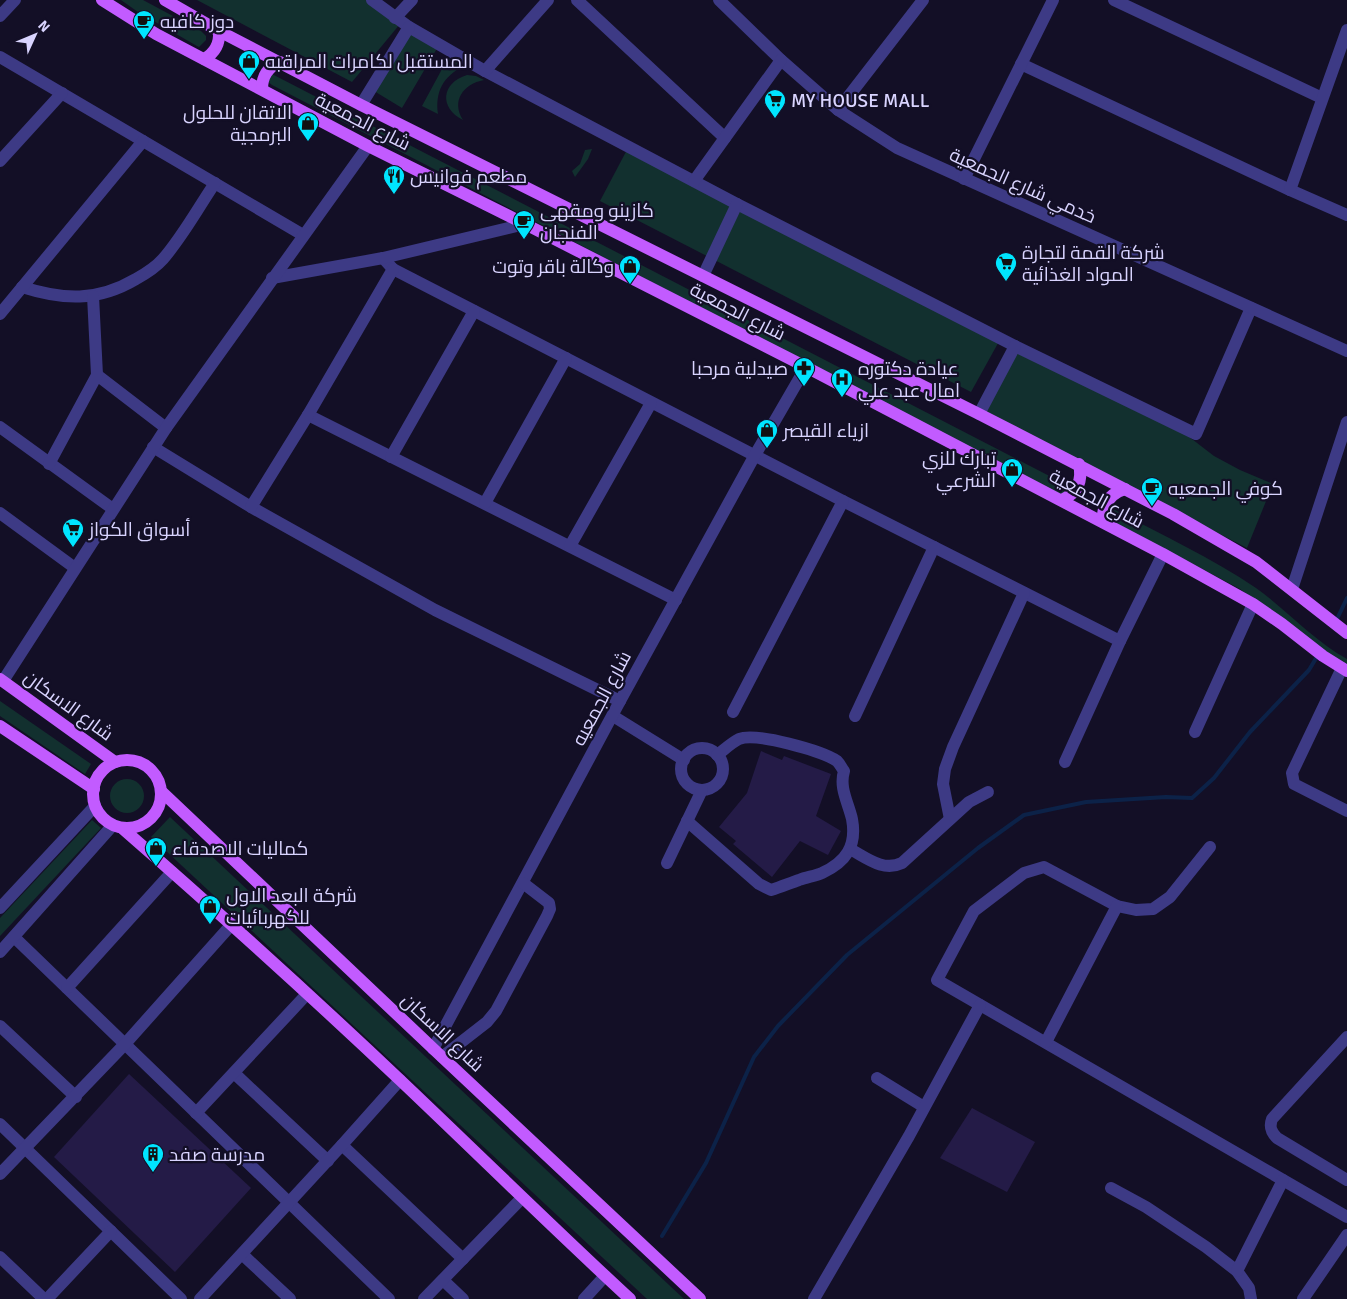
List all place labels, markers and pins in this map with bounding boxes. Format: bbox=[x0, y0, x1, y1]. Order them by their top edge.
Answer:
cafe icon: دوز كافيه bbox=[132, 9, 156, 40]
place label: دوز كافيه bbox=[160, 10, 234, 34]
shop icon: المستقبل لكامرات المراقبه bbox=[237, 49, 261, 80]
place label: المستقبل لكامرات المراقبه bbox=[265, 50, 473, 74]
supermarket icon: MY HOUSE MALL bbox=[763, 88, 787, 119]
place label: MY HOUSE MALL bbox=[791, 89, 930, 113]
place label: الاتقان للحلول البرمجية bbox=[183, 101, 292, 147]
shop icon: الاتقان للحلول البرمجية bbox=[296, 111, 320, 142]
restaurant icon: مطعم فوانيس bbox=[382, 164, 406, 195]
place label: مطعم فوانيس bbox=[410, 165, 527, 190]
place label: كازينو ومقهى الفنجان bbox=[540, 199, 654, 245]
cafe icon: كازينو ومقهى الفنجان bbox=[512, 209, 536, 240]
place label: شركة القمة لتجارة المواد الغذائية bbox=[1022, 241, 1165, 287]
supermarket icon: شركة القمة لتجارة المواد الغذائية bbox=[994, 251, 1018, 282]
shop icon: وكالة باقر وتوت bbox=[618, 254, 642, 285]
place label: وكالة باقر وتوت bbox=[492, 255, 614, 279]
pharmacy icon: صيدلية مرحبا bbox=[792, 356, 816, 387]
place label: صيدلية مرحبا bbox=[691, 357, 788, 381]
place label: عيادة دكتوره امال عبد علي bbox=[858, 357, 960, 405]
hospital icon: عيادة دكتوره امال عبد علي bbox=[830, 367, 854, 398]
shop icon: ازياء القيصر bbox=[755, 418, 779, 449]
place label: ازياء القيصر bbox=[782, 419, 869, 443]
place label: تبارك للزي الشرعي bbox=[922, 447, 996, 495]
shop icon: تبارك للزي الشرعي bbox=[1000, 457, 1024, 488]
cafe icon: كوفي الجمعيه bbox=[1140, 476, 1164, 507]
place label: كوفي الجمعيه bbox=[1168, 477, 1283, 503]
supermarket icon: أسواق الكواز bbox=[61, 517, 85, 548]
place label: أسواق الكواز bbox=[88, 518, 190, 542]
shop icon: كماليات الاصدقاء bbox=[144, 836, 168, 867]
place label: كماليات الاصدقاء bbox=[172, 837, 308, 861]
place label: شركة البعد الاول للكهربائيات bbox=[226, 884, 357, 930]
shop icon: شركة البعد الاول للكهربائيات bbox=[198, 894, 222, 925]
building icon: مدرسة صفد bbox=[141, 1142, 165, 1173]
place label: مدرسة صفد bbox=[169, 1143, 265, 1167]

